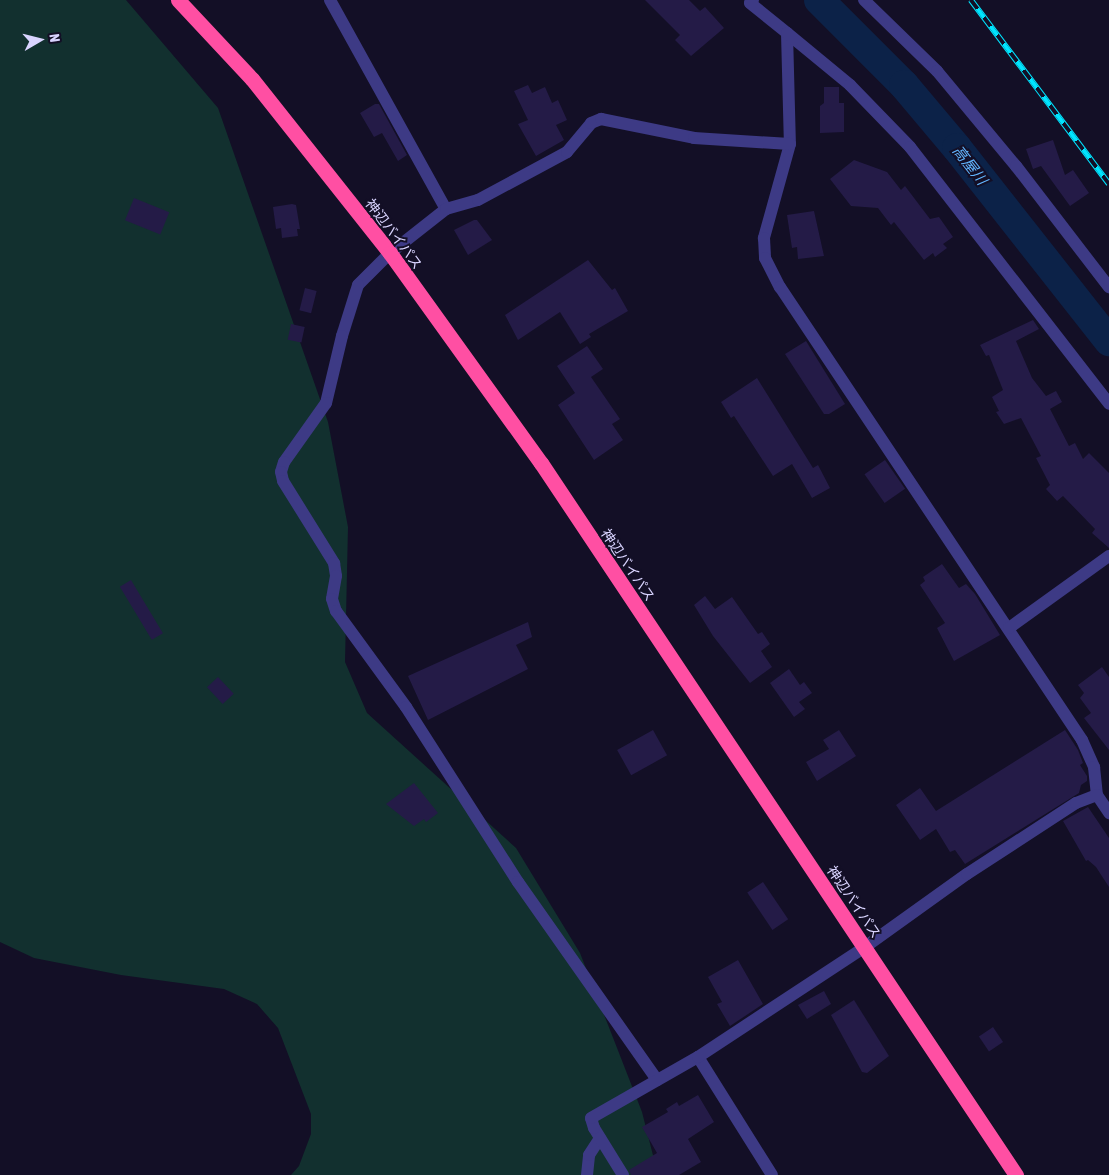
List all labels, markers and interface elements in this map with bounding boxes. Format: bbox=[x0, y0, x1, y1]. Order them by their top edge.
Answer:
north arrow bbox=[15, 15, 65, 65]
text: N bbox=[46, 33, 63, 43]
water label: 高屋川 bbox=[949, 142, 991, 188]
street label: 神辺バイパス bbox=[362, 195, 426, 273]
street label: 神辺バイパス bbox=[598, 525, 658, 605]
street label: 神辺バイパス bbox=[824, 862, 884, 942]

